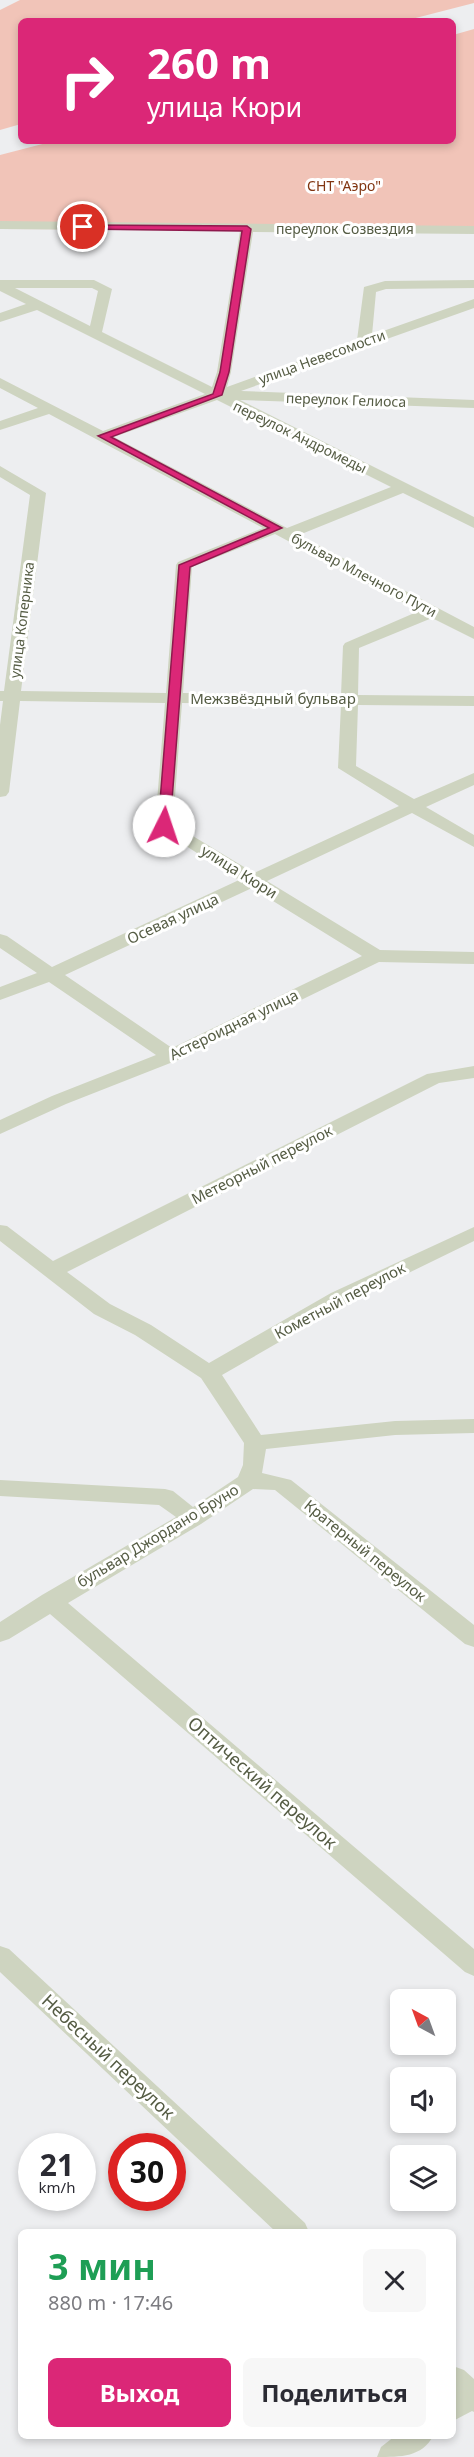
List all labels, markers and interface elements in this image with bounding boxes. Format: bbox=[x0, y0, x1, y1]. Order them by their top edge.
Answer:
text: 260 m bbox=[147, 34, 271, 91]
icon: right bbox=[48, 42, 126, 120]
text: улица Кюри bbox=[147, 88, 302, 125]
park label: СНТ "Аэро" bbox=[307, 176, 381, 195]
pin bbox=[57, 201, 108, 252]
icon: arrive bbox=[66, 210, 99, 243]
street label: переулок Созвездия bbox=[276, 219, 414, 238]
street label: улица Невесомости bbox=[256, 325, 388, 388]
street label: переулок Гелиоса bbox=[286, 388, 406, 411]
street label: переулок Андромеды bbox=[230, 396, 370, 477]
street label: бульвар Млечного Пути bbox=[288, 528, 440, 621]
street label: улица Коперника bbox=[5, 561, 38, 679]
street label: Межзвёздный бульвар bbox=[190, 688, 356, 708]
position arrow bbox=[132, 794, 196, 858]
street label: улица Кюри bbox=[198, 840, 281, 902]
street label: Осевая улица bbox=[124, 888, 222, 948]
street label: Астероидная улица bbox=[166, 984, 301, 1064]
street label: Метеорный переулок bbox=[188, 1120, 335, 1208]
street label: Кометный переулок bbox=[271, 1257, 408, 1343]
street label: бульвар Джордано Бруно bbox=[73, 1479, 242, 1591]
street label: Кратерный переулок bbox=[300, 1495, 431, 1606]
street label: Оптический переулок bbox=[183, 1711, 343, 1854]
street label: Небесный переулок bbox=[37, 1988, 181, 2125]
north arrow bbox=[390, 1989, 456, 2055]
map controls bbox=[390, 1989, 456, 2211]
button: sound bbox=[390, 2067, 456, 2133]
speed limit sign: 30 bbox=[108, 2133, 186, 2211]
text: 21 bbox=[40, 2144, 74, 2185]
button: layers bbox=[390, 2145, 456, 2211]
text: km/h bbox=[39, 2177, 75, 2197]
text: 3 мин bbox=[48, 2242, 156, 2291]
button: close bbox=[363, 2249, 426, 2312]
text: 880 m · 17:46 bbox=[48, 2289, 173, 2316]
button: Выход bbox=[48, 2358, 231, 2427]
button: Поделиться bbox=[243, 2358, 426, 2427]

